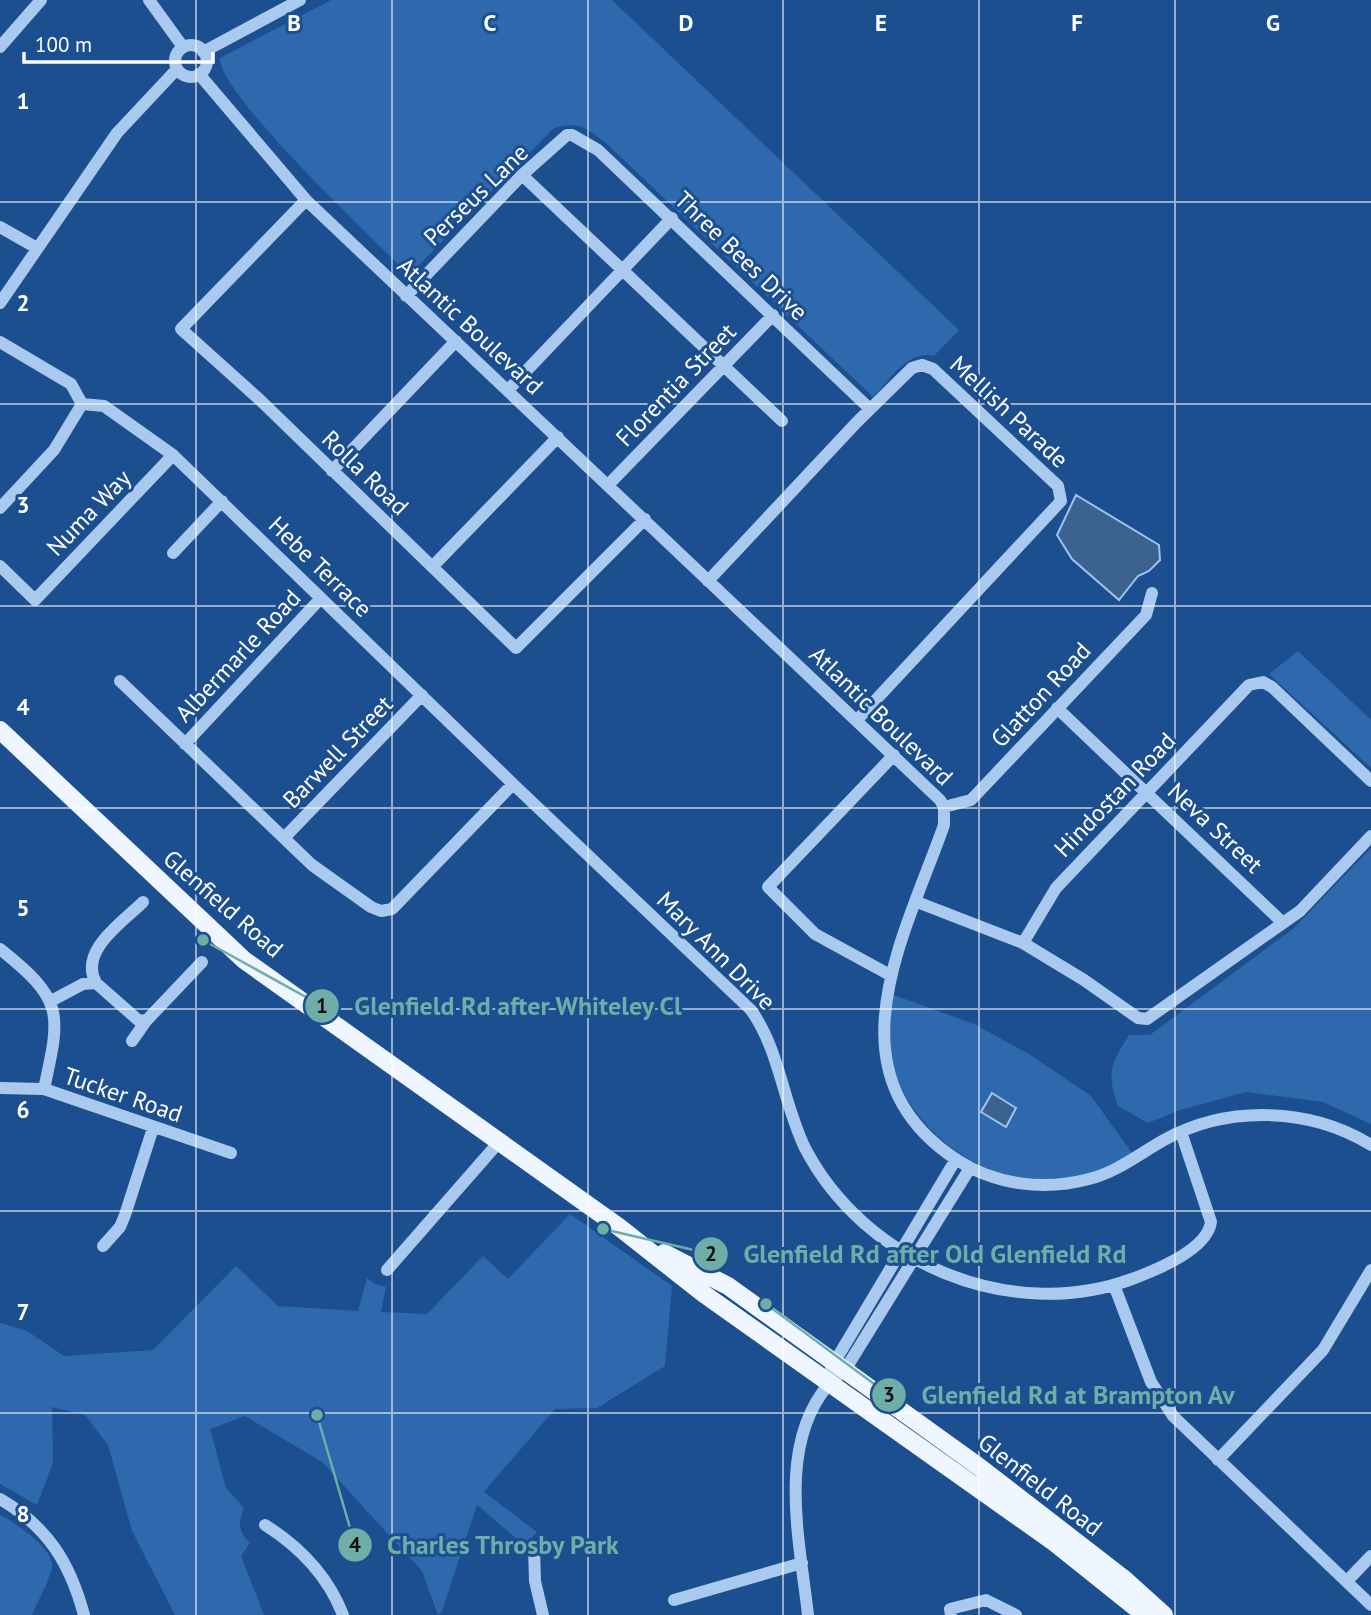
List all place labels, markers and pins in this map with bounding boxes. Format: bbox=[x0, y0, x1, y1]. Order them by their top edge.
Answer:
callout: Glenfield Rd after Whiteley Cl bbox=[305, 982, 697, 1029]
callout: Glenfield Rd after Old Glenfield Rd bbox=[694, 1230, 1141, 1277]
callout: Glenfield Rd at Brampton Av bbox=[872, 1371, 1249, 1418]
callout: Charles Throsby Park bbox=[337, 1521, 634, 1568]

